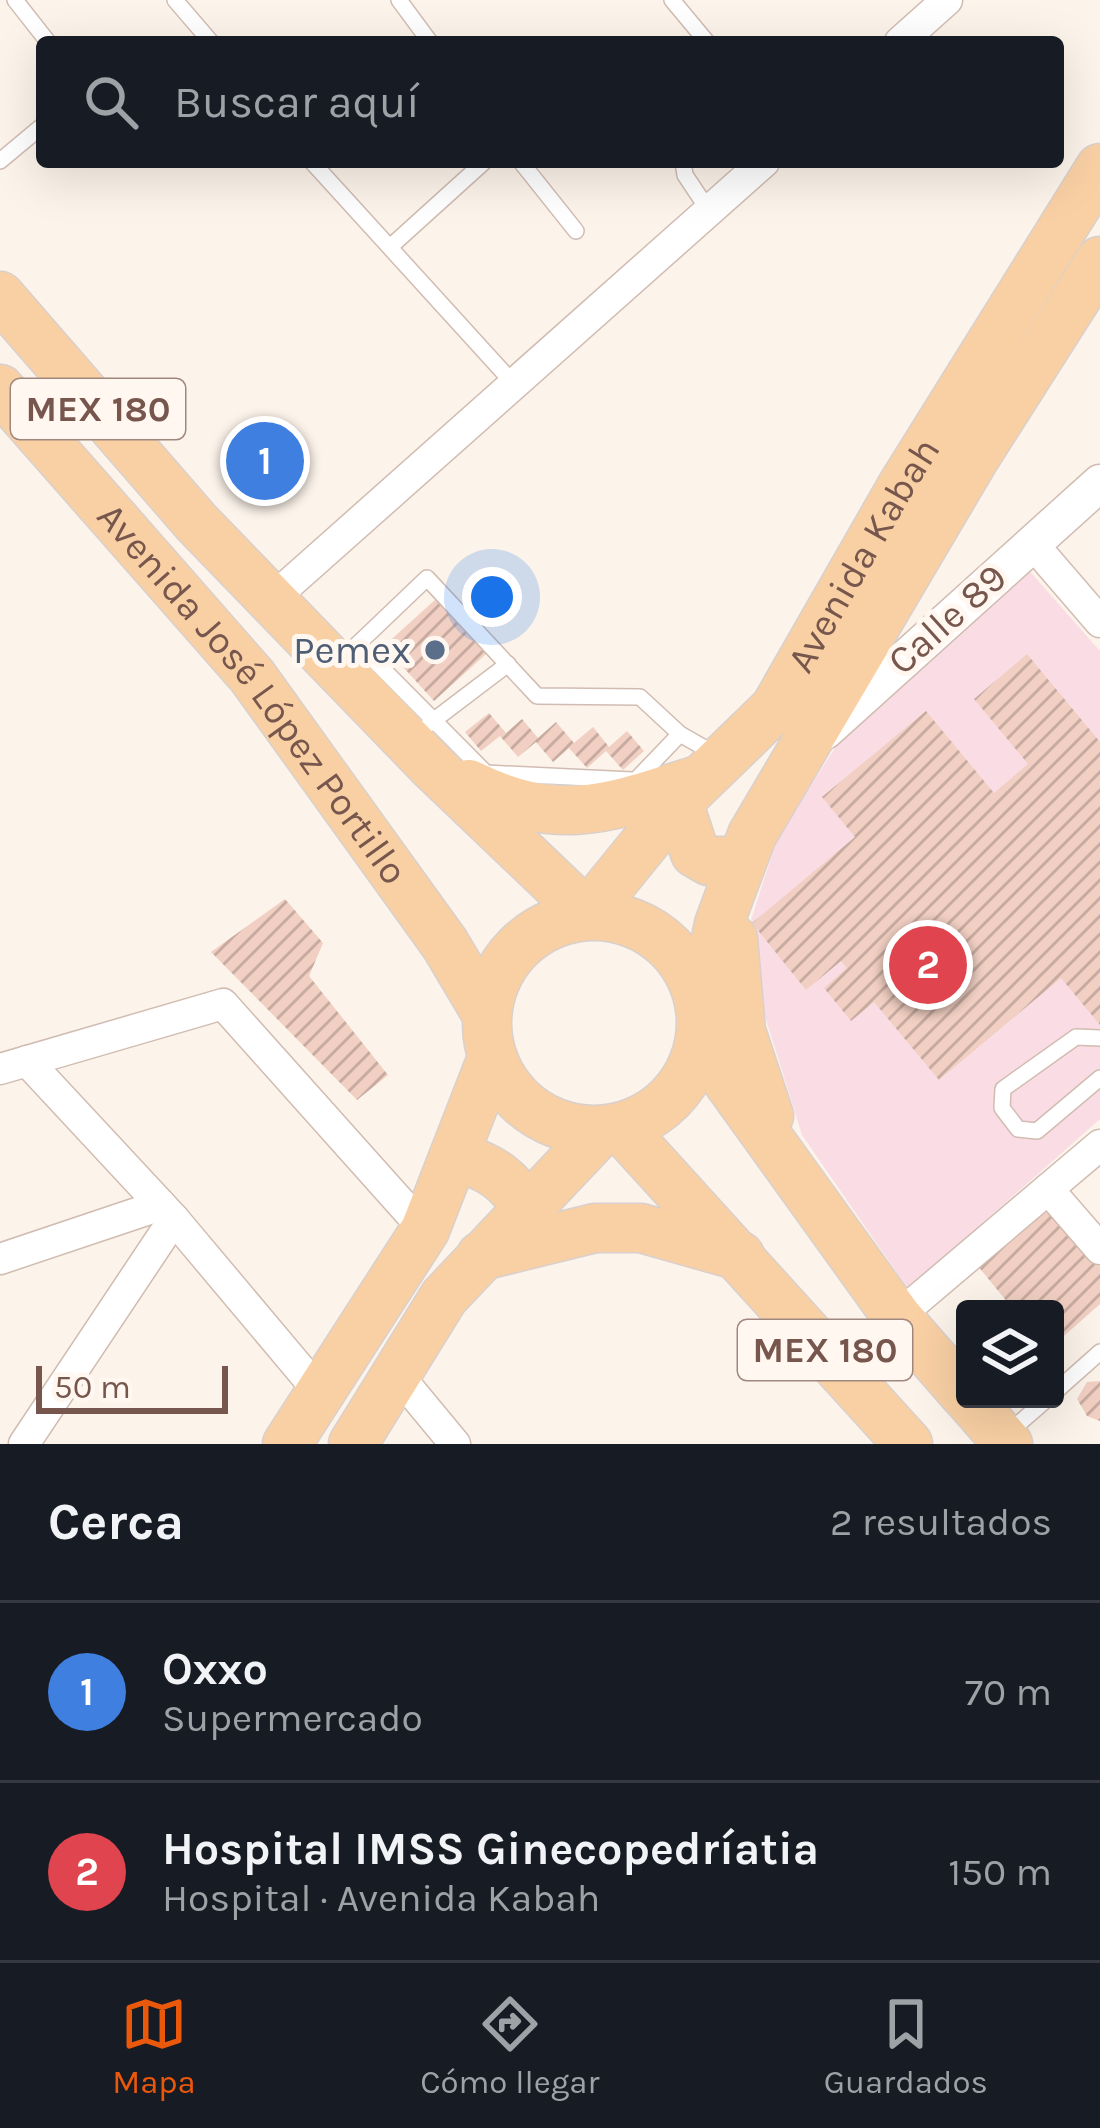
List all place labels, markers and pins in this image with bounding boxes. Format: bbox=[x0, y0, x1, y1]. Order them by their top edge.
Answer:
pin: 1 bbox=[226, 416, 304, 506]
place label: Pemex bbox=[293, 627, 411, 673]
marker: Pemex bbox=[422, 637, 448, 663]
pin: 2 bbox=[889, 920, 967, 1010]

